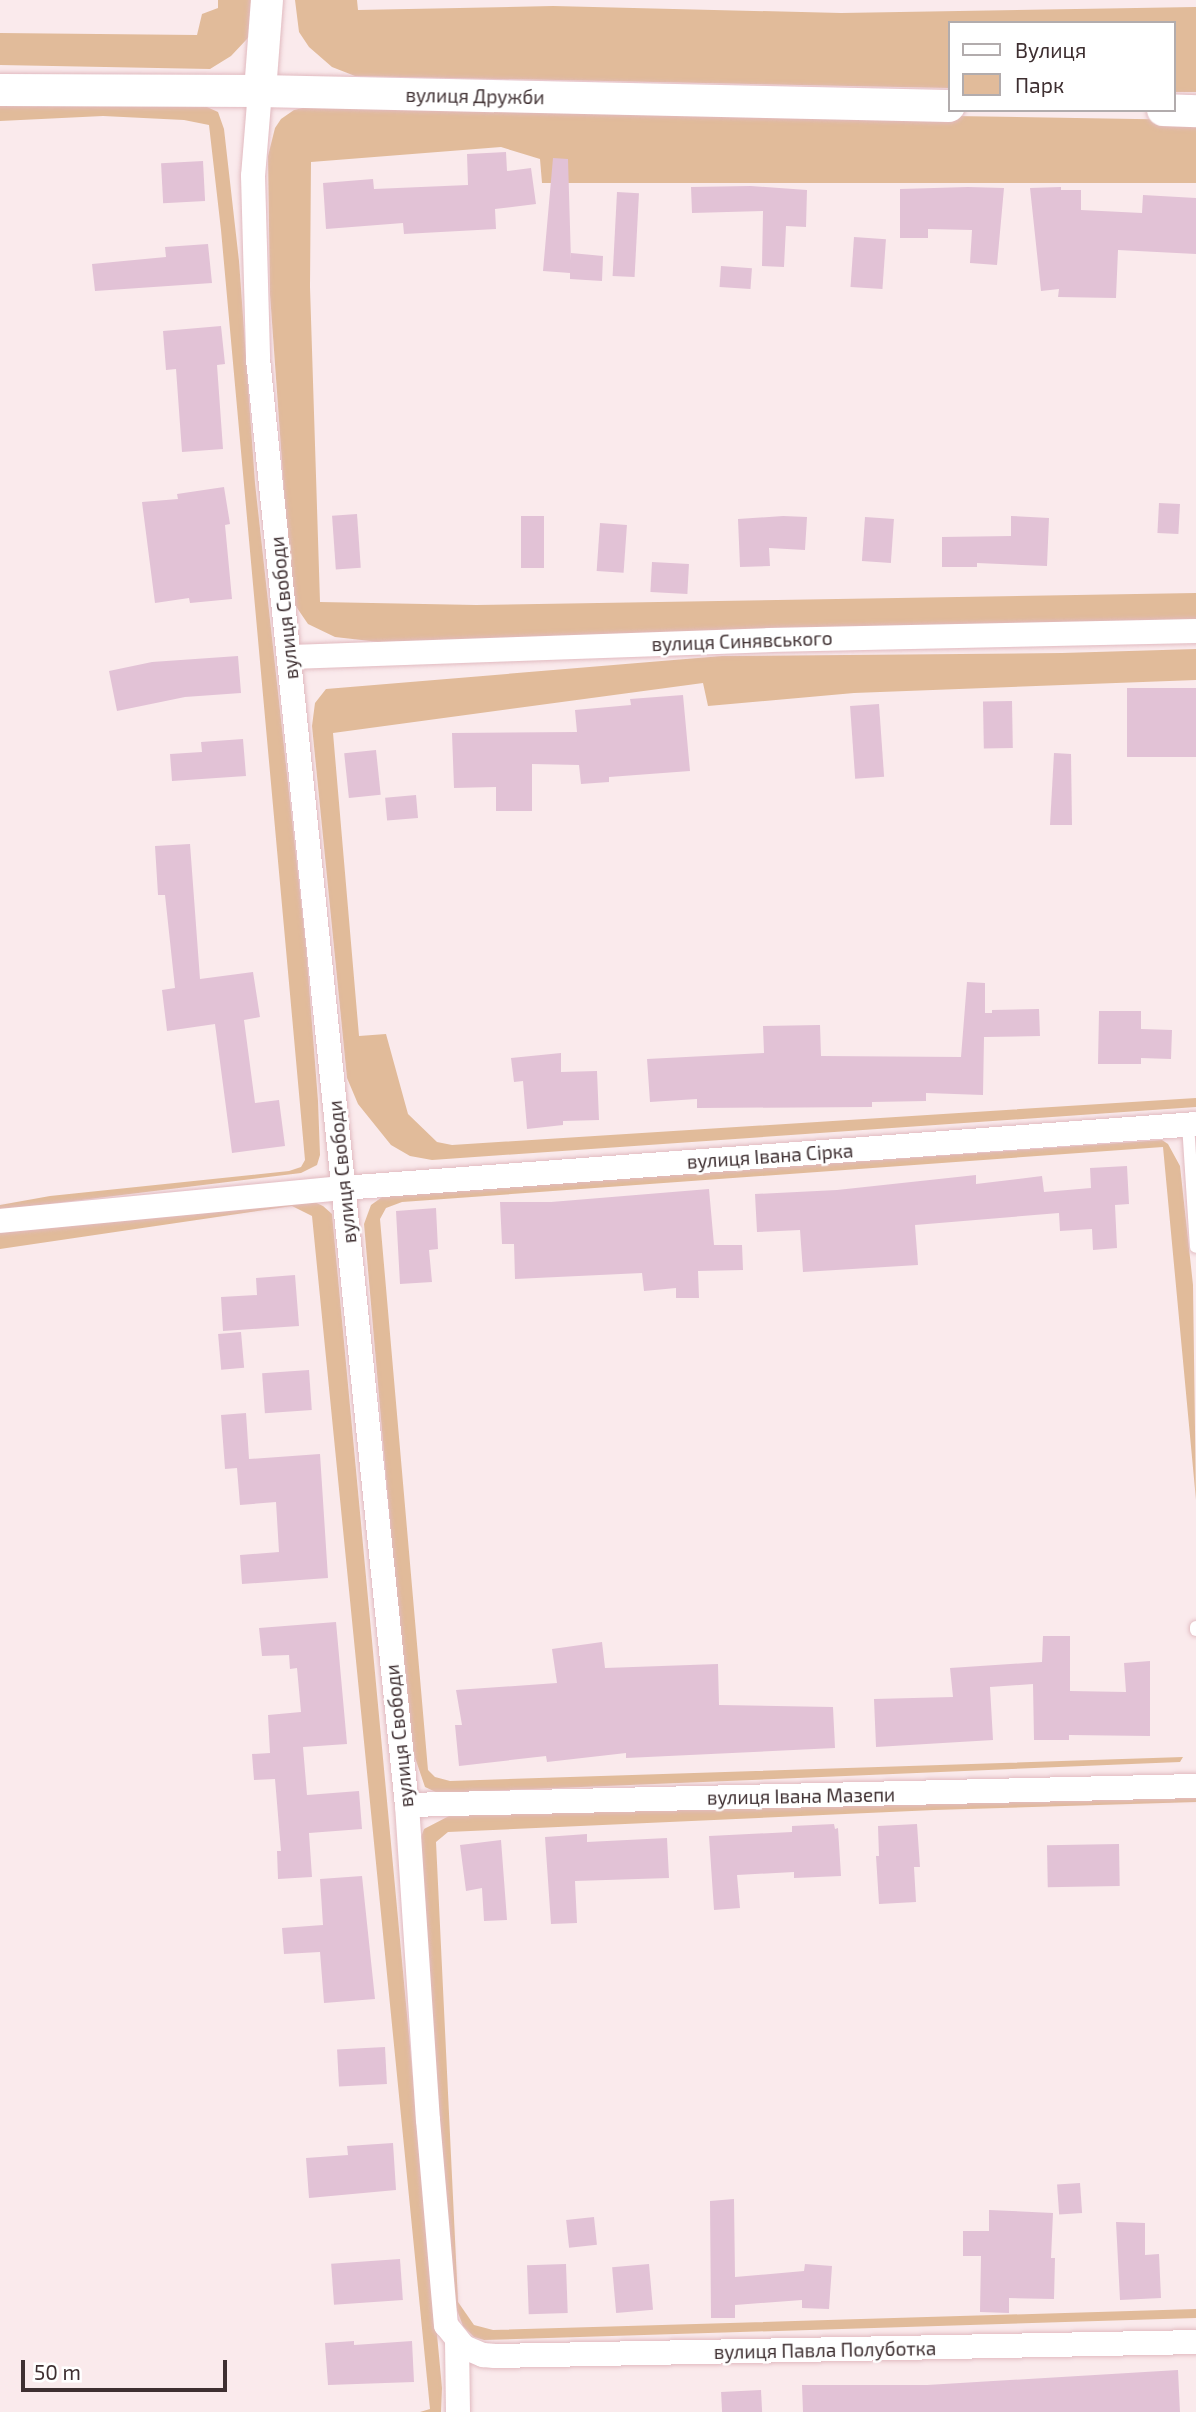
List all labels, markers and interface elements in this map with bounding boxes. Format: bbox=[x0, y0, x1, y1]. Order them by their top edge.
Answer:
legend bbox=[948, 21, 1175, 112]
text: Вулиця bbox=[1015, 37, 1086, 62]
text: Парк bbox=[1015, 72, 1064, 97]
street label: вулиця Дружби bbox=[405, 83, 545, 109]
street label: вулиця Свободи bbox=[265, 535, 303, 681]
street label: вулиця Синявського bbox=[651, 626, 833, 656]
street label: вулиця Свободи bbox=[323, 1099, 361, 1245]
street label: вулиця Івана Сірка bbox=[686, 1139, 854, 1173]
street label: вулиця Свободи bbox=[380, 1663, 418, 1809]
street label: вулиця Івана Мазепи bbox=[707, 1783, 895, 1809]
street label: вулиця Павла Полуботка bbox=[714, 2337, 936, 2363]
scale bar bbox=[24, 2346, 231, 2390]
text: 50 m bbox=[34, 2359, 81, 2384]

